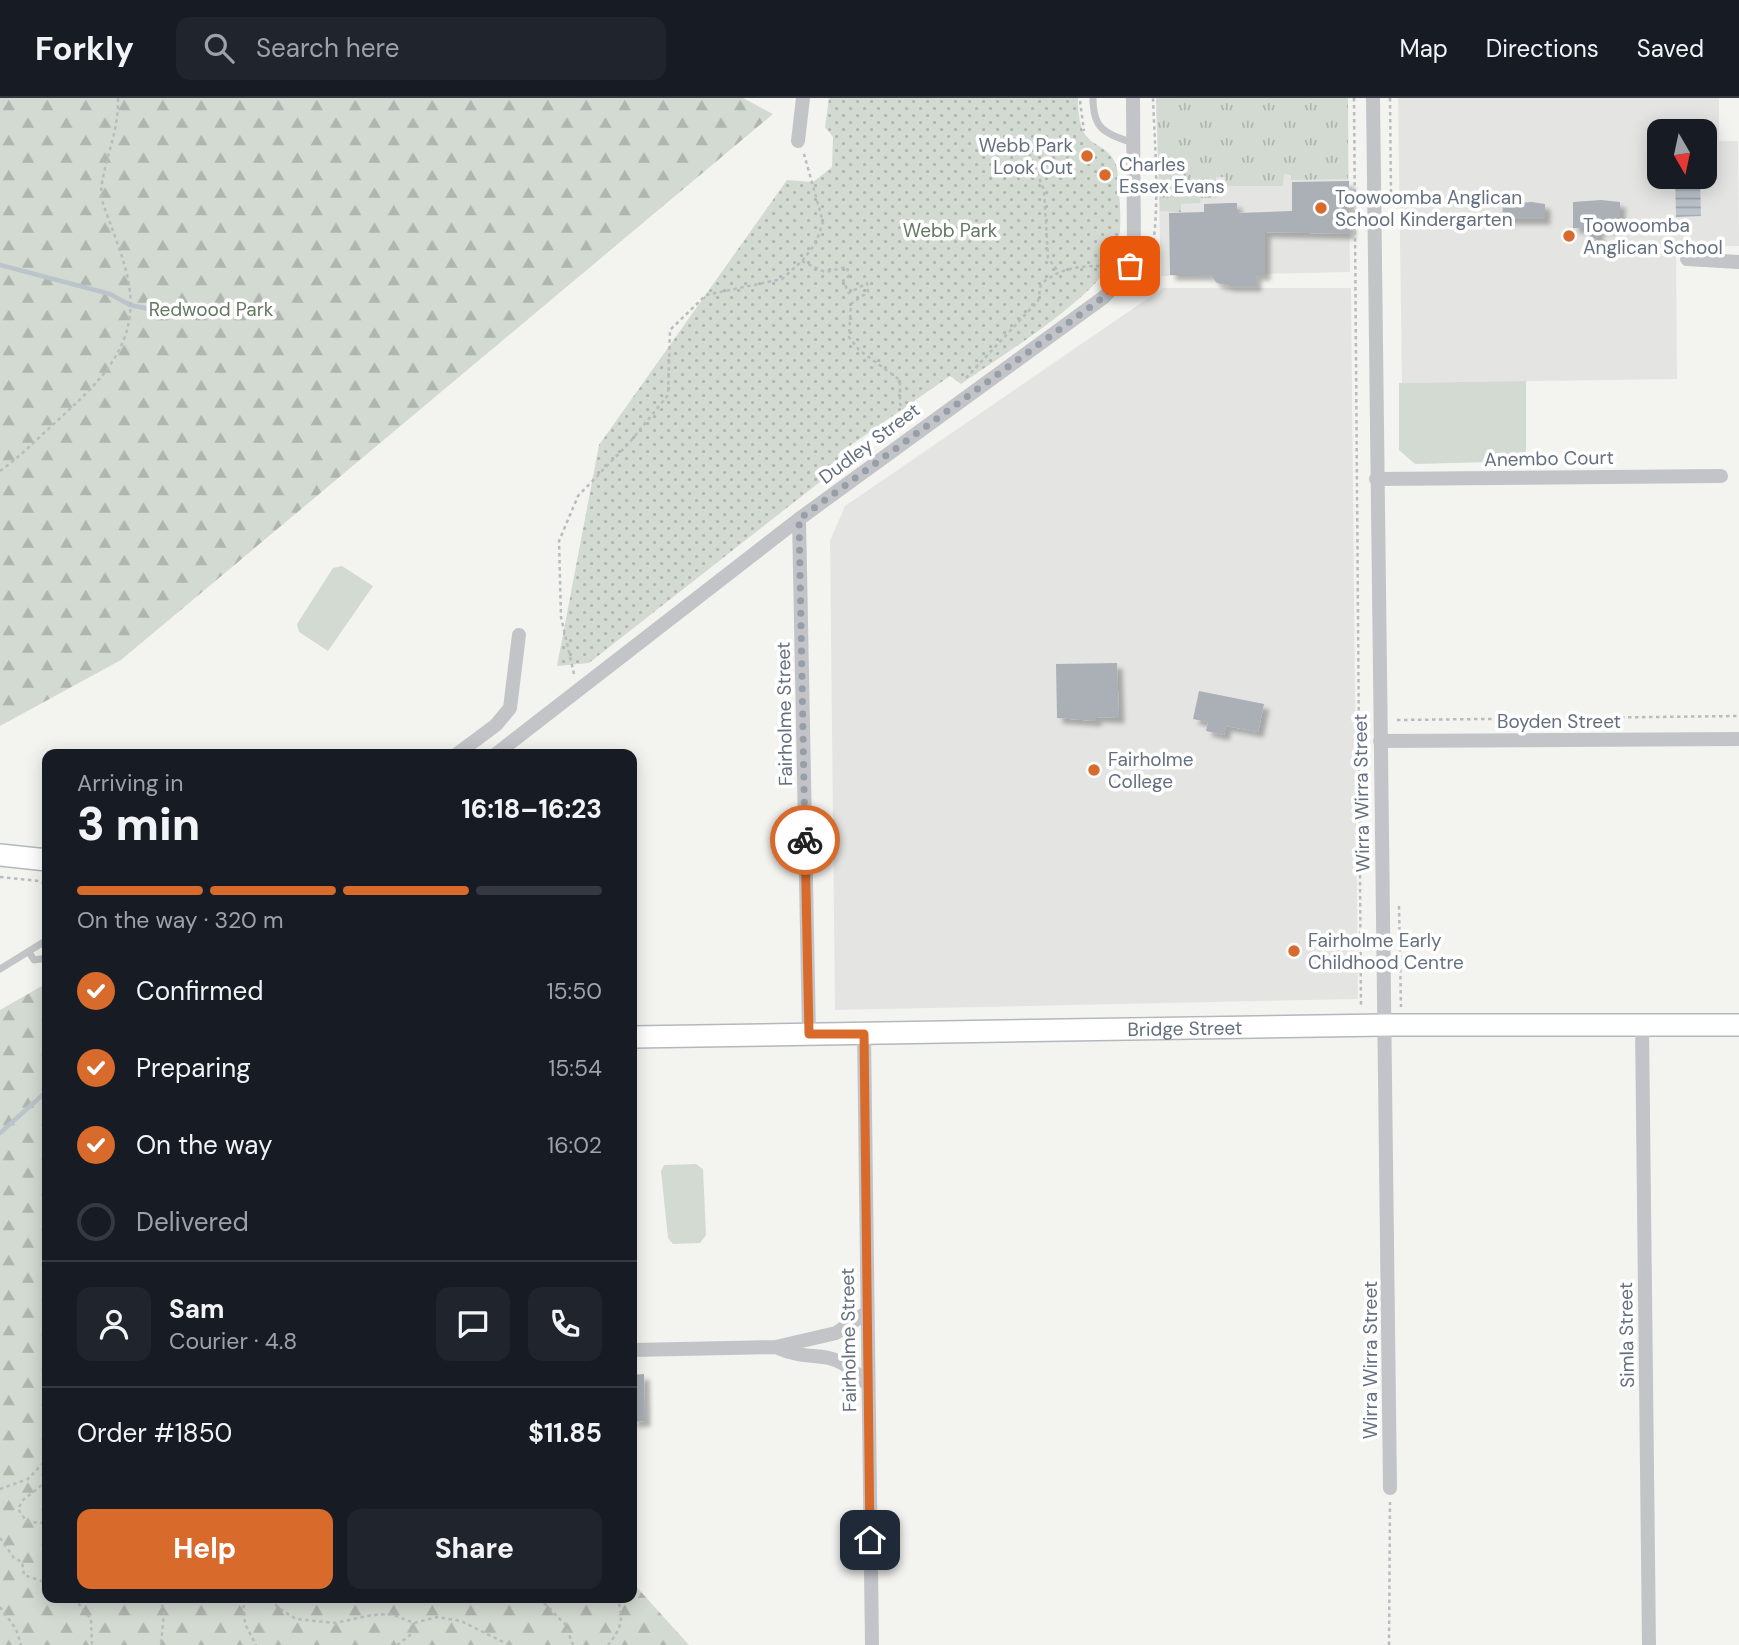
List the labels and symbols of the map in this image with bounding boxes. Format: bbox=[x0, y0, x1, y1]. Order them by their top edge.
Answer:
north arrow bbox=[1647, 119, 1717, 189]
place label: Webb Park Look Out bbox=[978, 133, 1073, 180]
marker: Webb Park Look Out bbox=[1079, 148, 1095, 164]
place label: Charles Essex Evans bbox=[1119, 152, 1225, 199]
marker: Charles Essex Evans bbox=[1097, 167, 1113, 183]
place label: Toowoomba Anglican School Kindergarten bbox=[1335, 185, 1522, 232]
marker: Toowoomba Anglican School Kindergarten bbox=[1313, 200, 1329, 216]
place label: Toowoomba Anglican School bbox=[1583, 213, 1723, 260]
park label: Webb Park bbox=[903, 218, 998, 243]
marker: Toowoomba Anglican School bbox=[1561, 228, 1577, 244]
pin bbox=[1100, 236, 1160, 296]
park label: Redwood Park bbox=[149, 297, 274, 322]
street label: Dudley Street bbox=[814, 397, 925, 489]
street label: Anembo Court bbox=[1484, 445, 1614, 472]
street label: Fairholme Street bbox=[771, 642, 798, 786]
street label: Boyden Street bbox=[1497, 709, 1621, 734]
street label: Wirra Wirra Street bbox=[1348, 713, 1375, 873]
place label: Fairholme College bbox=[1108, 747, 1194, 794]
marker: Fairholme College bbox=[1086, 762, 1102, 778]
courier bbox=[770, 805, 840, 875]
place label: Fairholme Early Childhood Centre bbox=[1308, 928, 1464, 975]
marker: Fairholme Early Childhood Centre bbox=[1286, 943, 1302, 959]
street label: Bridge Street bbox=[1127, 1015, 1243, 1042]
street label: Fairholme Street bbox=[835, 1268, 862, 1412]
street label: Wirra Wirra Street bbox=[1358, 1281, 1383, 1439]
street label: Simla Street bbox=[1613, 1282, 1640, 1388]
pin bbox=[840, 1510, 900, 1570]

